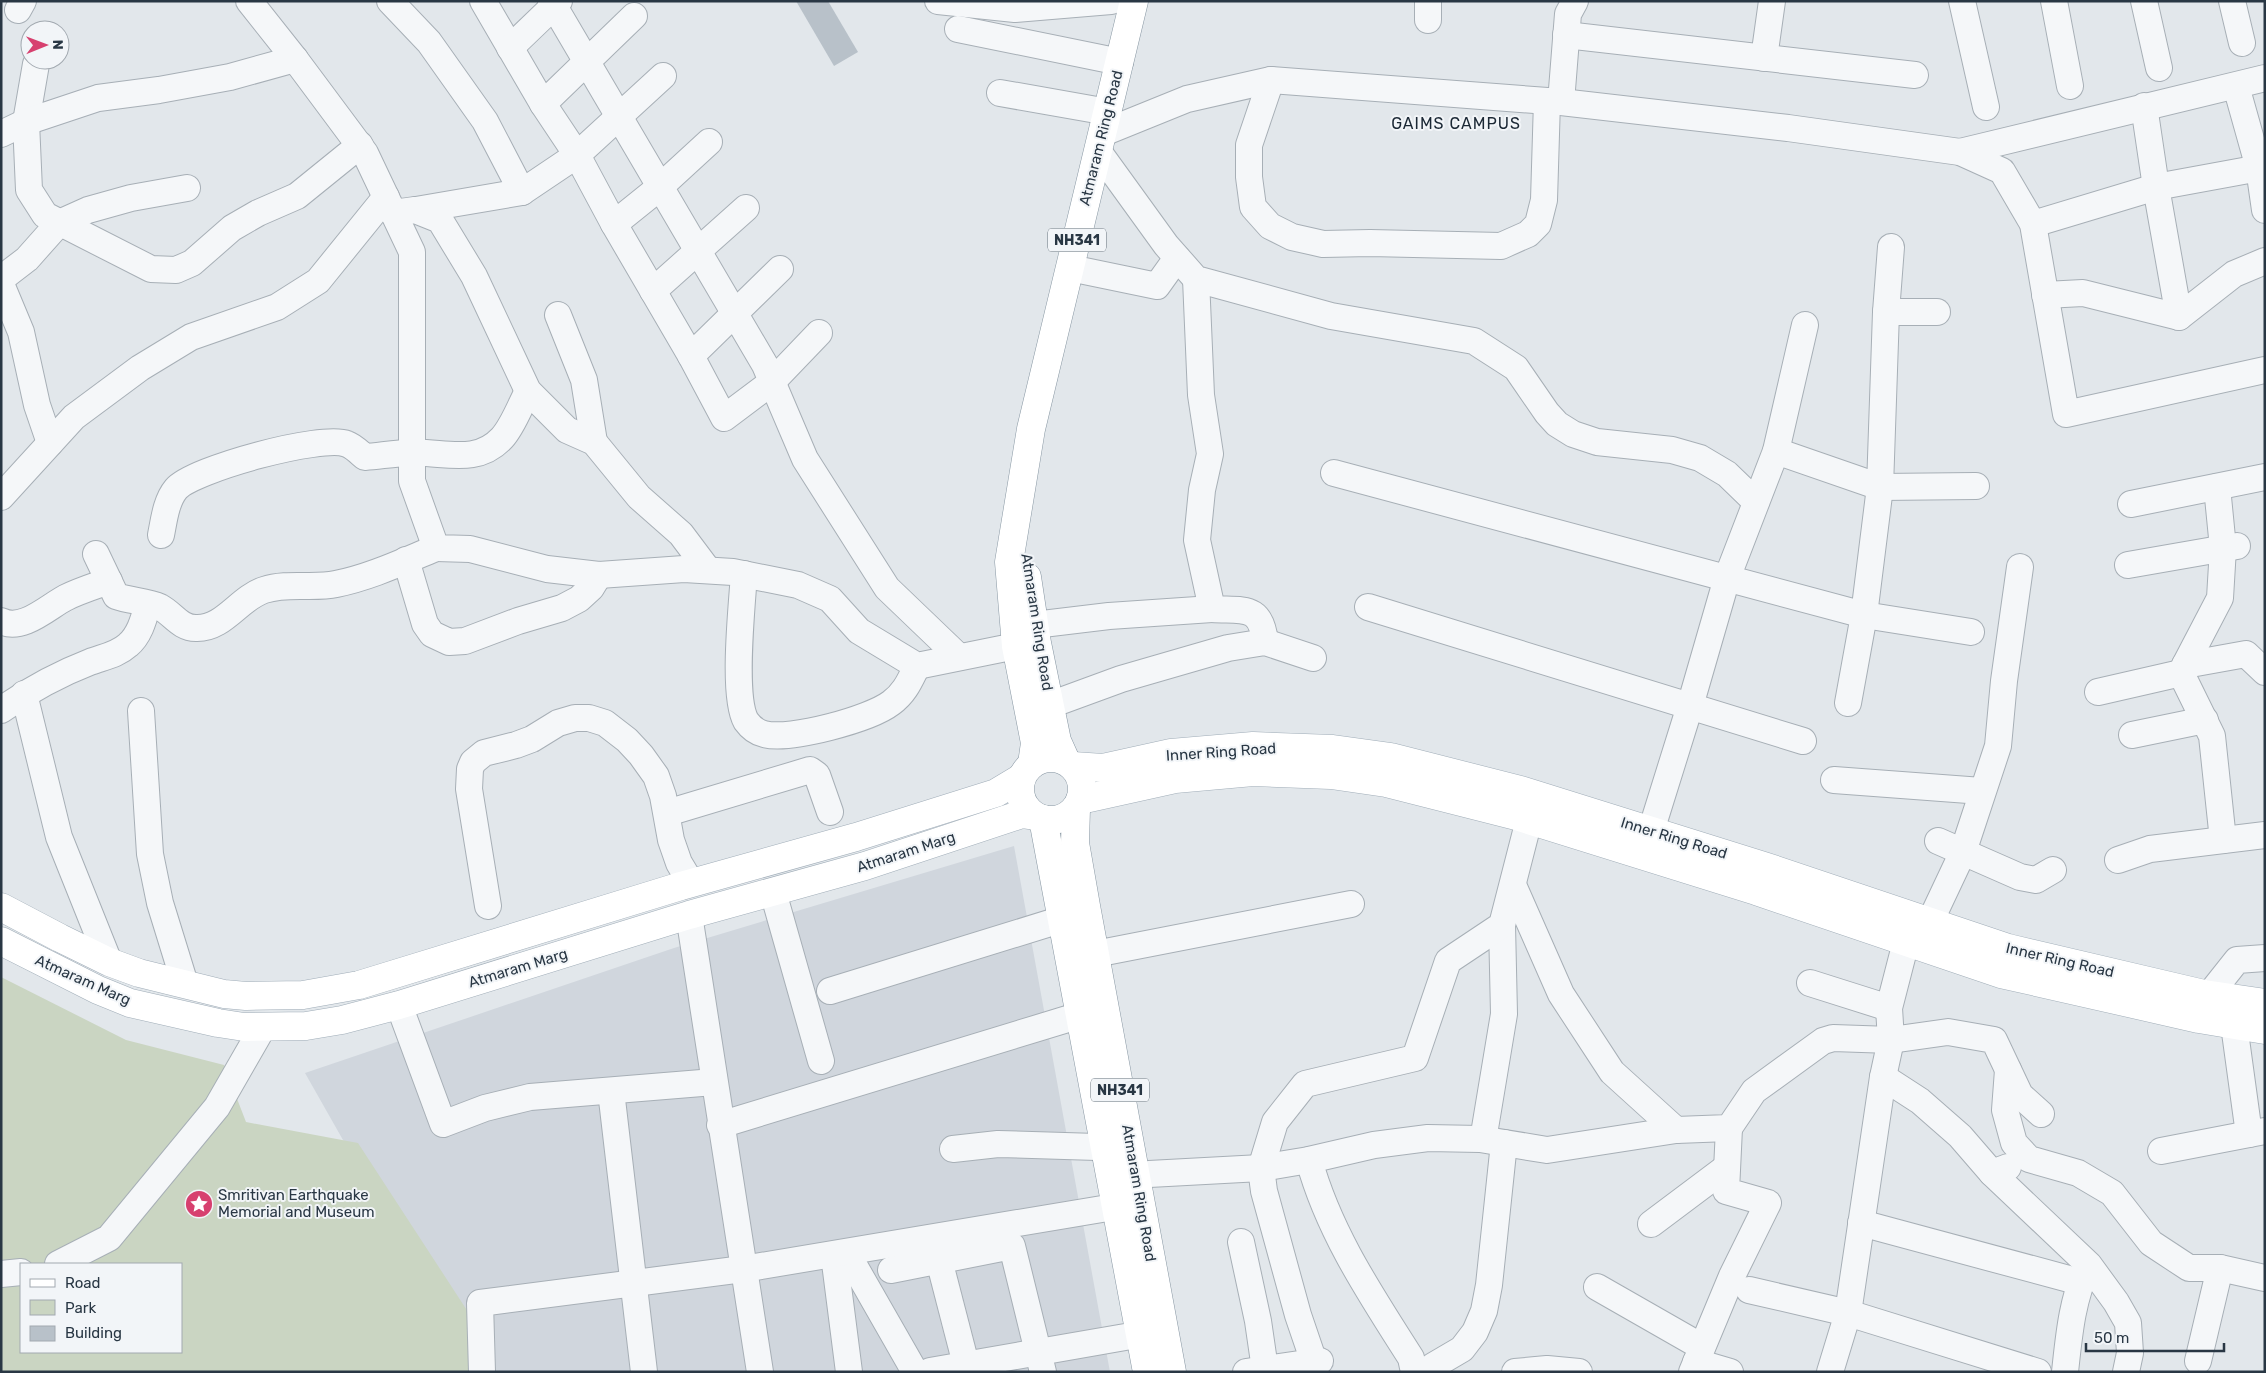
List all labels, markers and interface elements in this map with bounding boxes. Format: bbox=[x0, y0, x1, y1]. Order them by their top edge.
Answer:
north arrow bbox=[20, 20, 70, 70]
text: N bbox=[49, 40, 66, 50]
street label: Atmaram Ring Road bbox=[1075, 69, 1127, 207]
district label: GAIMS CAMPUS bbox=[1391, 114, 1521, 133]
road number: NH341 bbox=[1048, 228, 1106, 252]
street label: Atmaram Ring Road bbox=[1017, 552, 1057, 692]
street label: Inner Ring Road bbox=[1165, 739, 1277, 765]
street label: Inner Ring Road bbox=[1619, 813, 1729, 863]
street label: Atmaram Marg bbox=[854, 828, 958, 876]
street label: Inner Ring Road bbox=[2004, 939, 2116, 981]
street label: Atmaram Marg bbox=[466, 944, 570, 992]
street label: Atmaram Marg bbox=[32, 951, 134, 1009]
road number: NH341 bbox=[1091, 1078, 1149, 1102]
street label: Atmaram Ring Road bbox=[1118, 1123, 1160, 1263]
place label: Smritivan Earthquake Memorial and Museum bbox=[218, 1186, 375, 1221]
place icon: Smritivan Earthquake Memorial and Museum bbox=[184, 1189, 214, 1219]
legend bbox=[20, 1263, 182, 1353]
text: Road bbox=[65, 1274, 101, 1292]
text: Park bbox=[65, 1299, 96, 1317]
scale bar bbox=[2086, 1320, 2224, 1352]
text: Building bbox=[65, 1324, 122, 1342]
text: 50 m bbox=[2094, 1329, 2129, 1347]

